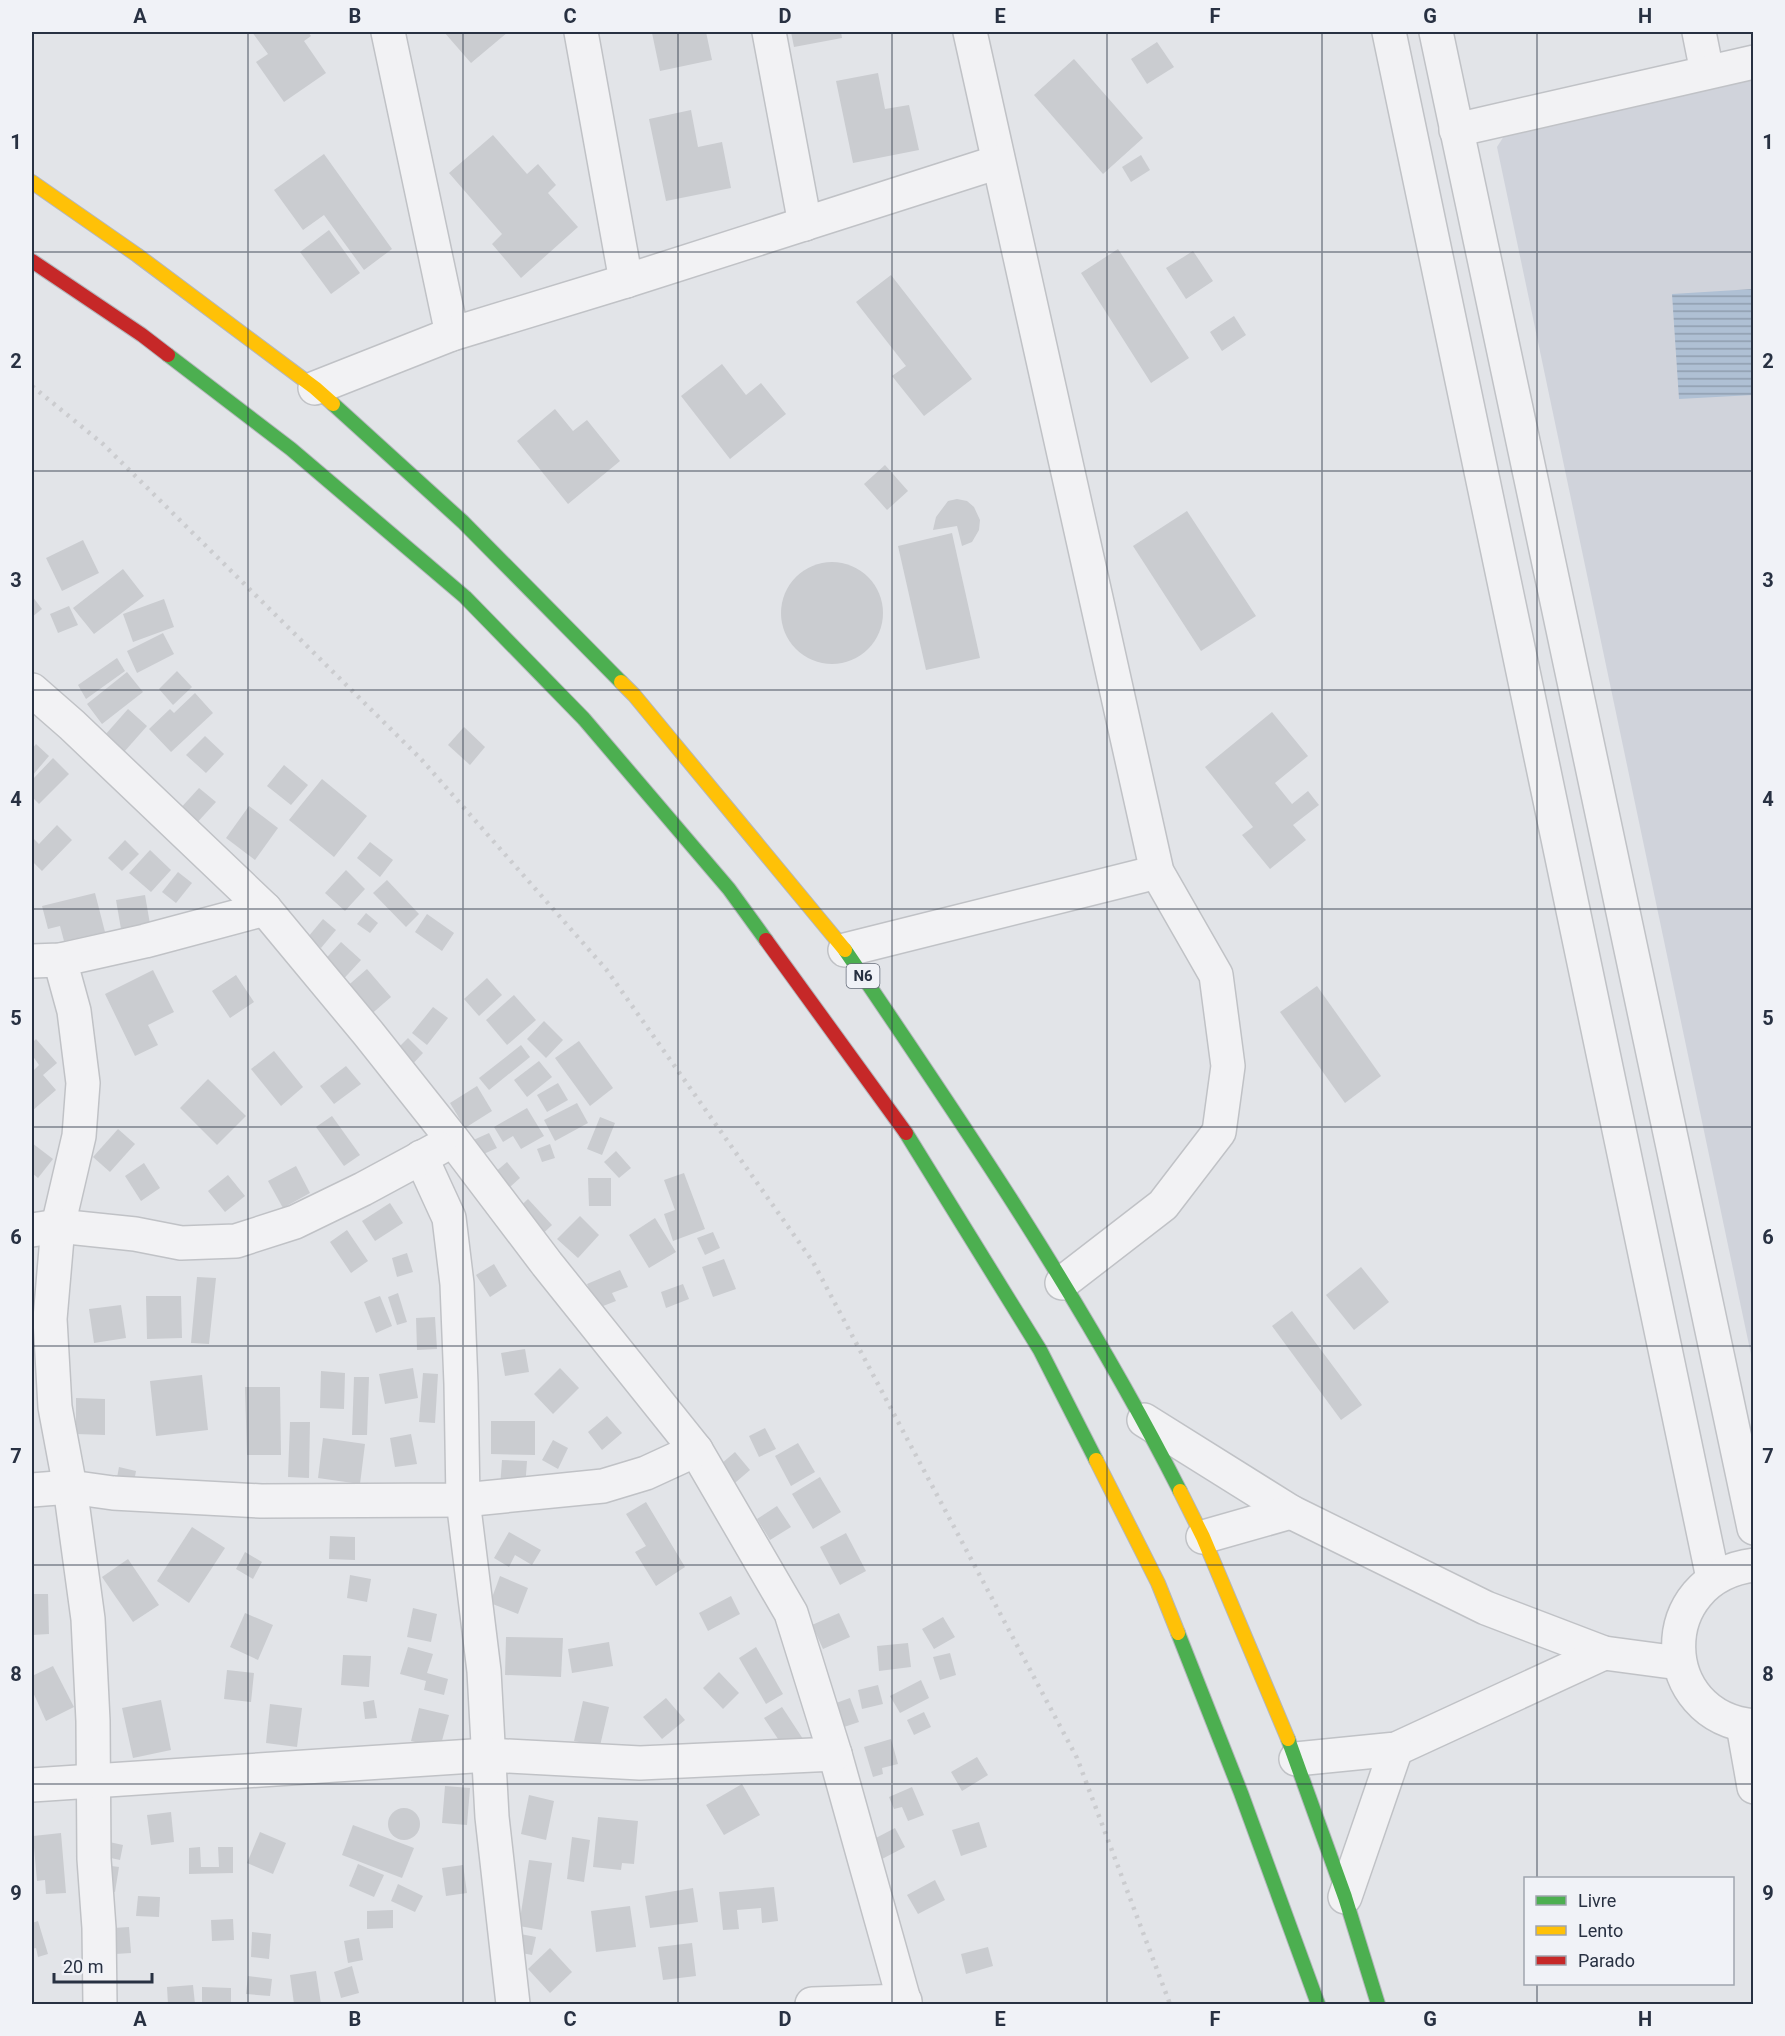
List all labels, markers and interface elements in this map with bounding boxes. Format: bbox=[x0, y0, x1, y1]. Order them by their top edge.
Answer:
text: A bbox=[133, 4, 147, 28]
text: B bbox=[349, 4, 361, 28]
text: C bbox=[563, 4, 577, 28]
text: D bbox=[779, 4, 792, 28]
text: E bbox=[994, 4, 1006, 28]
text: F bbox=[1210, 4, 1221, 28]
text: G bbox=[1423, 4, 1437, 28]
text: H bbox=[1638, 4, 1652, 28]
text: 1 bbox=[10, 130, 22, 154]
text: 1 bbox=[1762, 130, 1774, 154]
text: 2 bbox=[10, 349, 22, 373]
text: 2 bbox=[1762, 349, 1774, 373]
text: 3 bbox=[10, 568, 22, 592]
text: 3 bbox=[1762, 568, 1774, 592]
text: 4 bbox=[10, 787, 22, 811]
text: 4 bbox=[1762, 787, 1774, 811]
road number: N6 bbox=[846, 964, 880, 988]
text: 5 bbox=[10, 1006, 22, 1030]
text: 5 bbox=[1762, 1006, 1774, 1030]
text: 6 bbox=[10, 1225, 22, 1249]
text: 6 bbox=[1762, 1225, 1774, 1249]
text: 7 bbox=[10, 1444, 22, 1468]
text: 7 bbox=[1762, 1444, 1774, 1468]
text: 8 bbox=[10, 1662, 22, 1686]
text: 8 bbox=[1762, 1662, 1774, 1686]
legend bbox=[1524, 1877, 1734, 1985]
text: 9 bbox=[10, 1881, 22, 1905]
text: 9 bbox=[1762, 1881, 1774, 1905]
text: Livre bbox=[1578, 1890, 1616, 1911]
text: Lento bbox=[1578, 1920, 1623, 1941]
scale bar bbox=[54, 1946, 152, 1984]
text: Parado bbox=[1578, 1950, 1635, 1971]
text: 20 m bbox=[63, 1956, 103, 1977]
text: A bbox=[133, 2007, 147, 2031]
text: B bbox=[349, 2007, 361, 2031]
text: C bbox=[563, 2007, 577, 2031]
text: D bbox=[779, 2007, 792, 2031]
text: E bbox=[994, 2007, 1006, 2031]
text: F bbox=[1210, 2007, 1221, 2031]
text: G bbox=[1423, 2007, 1437, 2031]
text: H bbox=[1638, 2007, 1652, 2031]

